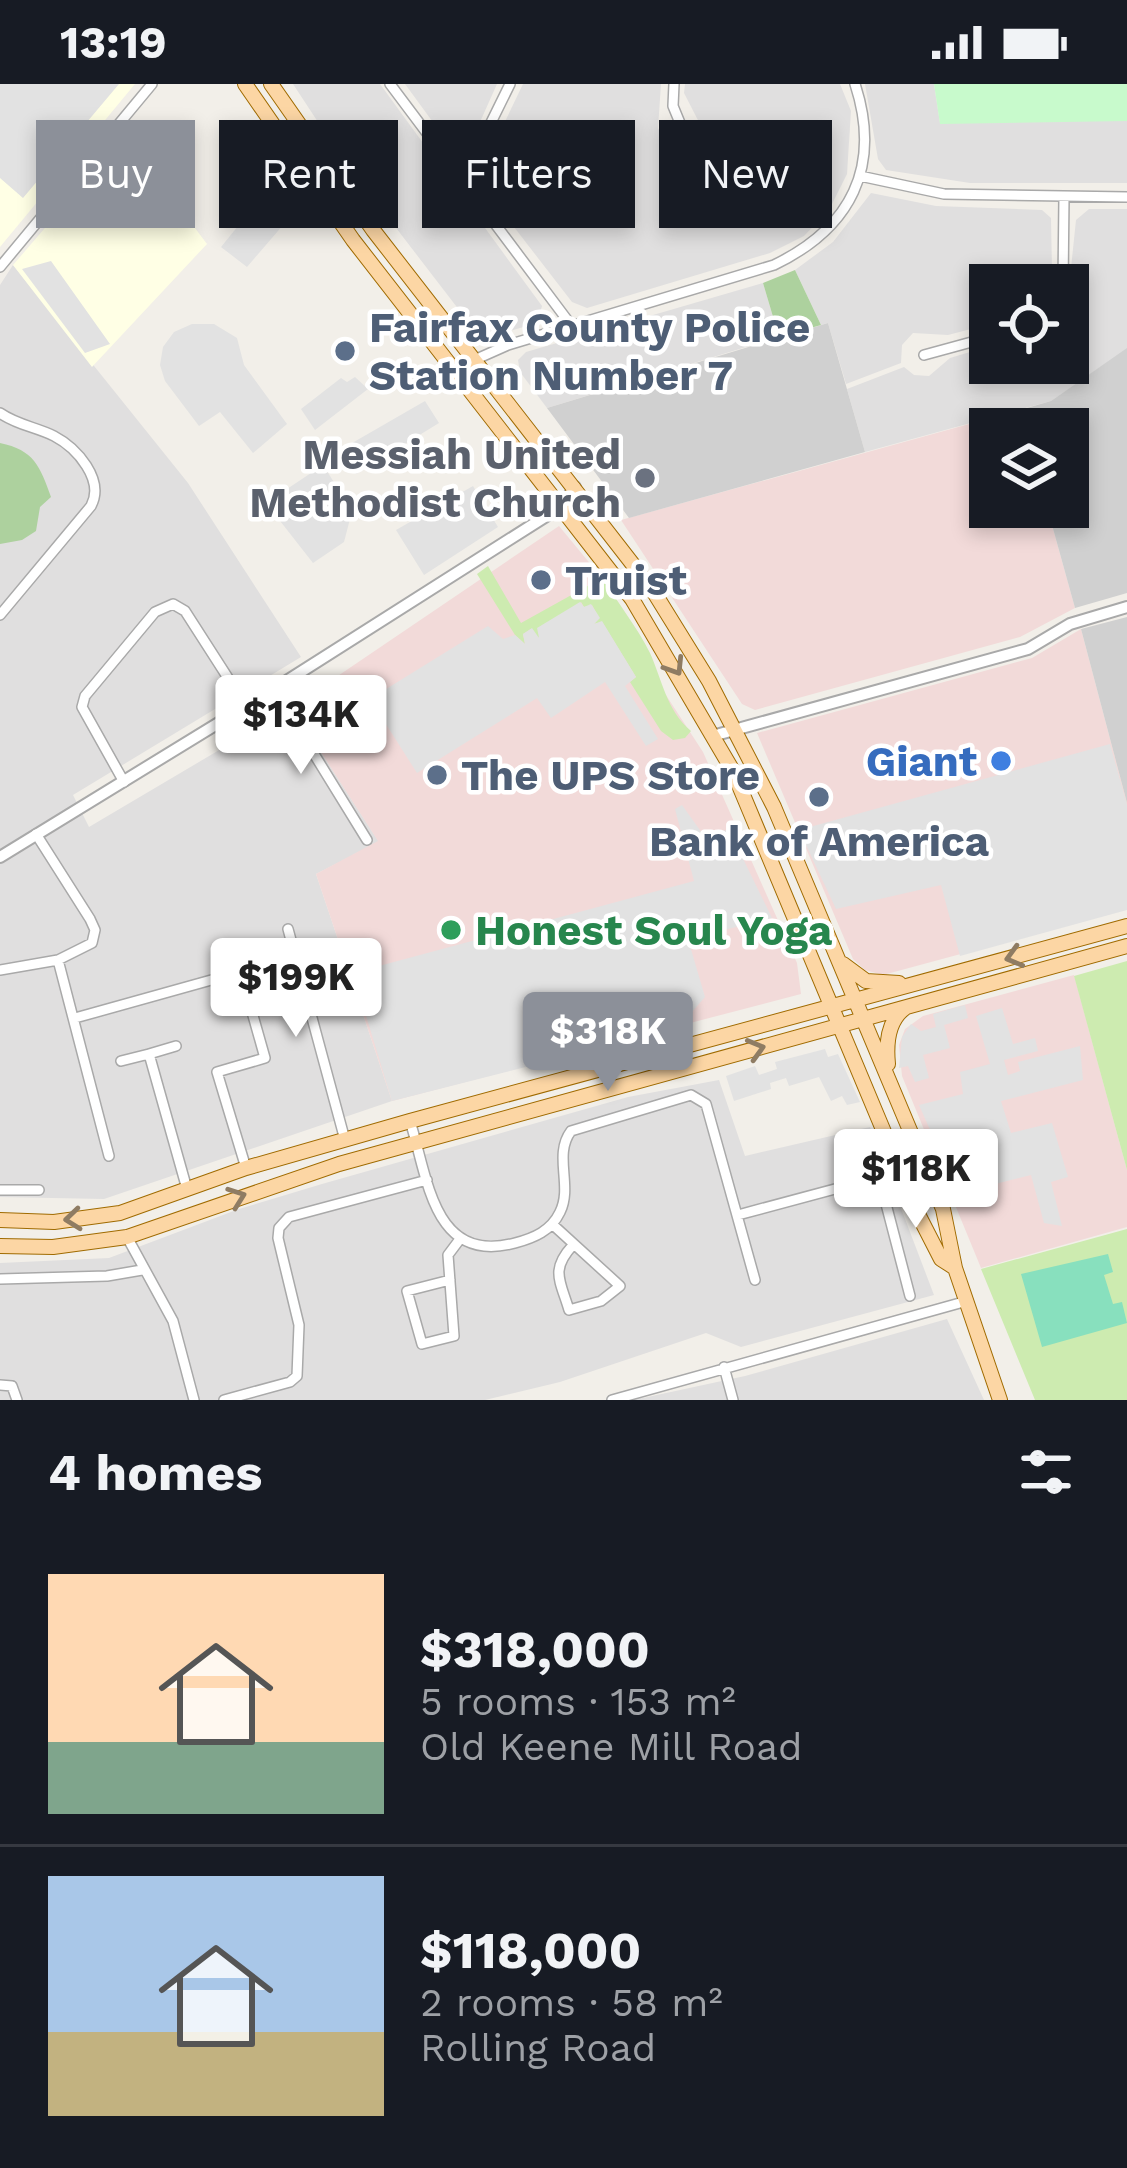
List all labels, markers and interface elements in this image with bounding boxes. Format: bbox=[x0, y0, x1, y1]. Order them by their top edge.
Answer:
text: 13:19 bbox=[60, 16, 167, 69]
chip: Buy bbox=[36, 120, 195, 228]
chip: Rent bbox=[219, 120, 398, 228]
chip: Filters bbox=[422, 120, 635, 228]
chip: New bbox=[659, 120, 832, 228]
map controls bbox=[969, 264, 1089, 528]
button: locate bbox=[969, 264, 1089, 384]
place label: Fairfax County Police Station Number 7 bbox=[369, 303, 810, 400]
marker: Fairfax County Police Station Number 7 bbox=[332, 338, 358, 364]
button: layers bbox=[969, 408, 1089, 528]
place label: Messiah United Methodist Church bbox=[249, 430, 621, 527]
marker: Messiah United Methodist Church bbox=[632, 465, 658, 491]
place label: Truist bbox=[565, 556, 687, 605]
marker: Truist bbox=[528, 567, 554, 593]
one-way arrow bbox=[661, 653, 683, 675]
pin: $134K bbox=[217, 675, 385, 777]
text: $134K bbox=[242, 691, 360, 736]
place label: Giant bbox=[866, 737, 977, 786]
marker: Giant bbox=[988, 748, 1014, 774]
place label: The UPS Store bbox=[461, 751, 760, 800]
marker: The UPS Store bbox=[424, 762, 450, 788]
marker: Bank of America bbox=[806, 784, 832, 810]
place label: Bank of America bbox=[649, 817, 990, 866]
place label: Honest Soul Yoga bbox=[475, 906, 833, 955]
marker: Honest Soul Yoga bbox=[438, 917, 464, 943]
pin: $199K bbox=[212, 938, 380, 1040]
one-way arrow bbox=[1004, 943, 1025, 968]
text: $199K bbox=[238, 954, 354, 999]
pin: $318K bbox=[524, 992, 692, 1094]
text: $318K bbox=[550, 1008, 666, 1053]
one-way arrow bbox=[745, 1039, 765, 1064]
pin: $118K bbox=[832, 1129, 1000, 1231]
text: $118K bbox=[861, 1145, 971, 1190]
one-way arrow bbox=[225, 1187, 246, 1211]
one-way arrow bbox=[63, 1206, 83, 1232]
icon: filters bbox=[1013, 1439, 1079, 1505]
text: 4 homes bbox=[48, 1443, 262, 1502]
text: $318,000 bbox=[420, 1620, 650, 1679]
icon: home bbox=[144, 1622, 288, 1766]
text: 5 rooms · 153 m² bbox=[420, 1679, 736, 1724]
text: Old Keene Mill Road bbox=[420, 1724, 802, 1769]
text: $118,000 bbox=[420, 1921, 641, 1980]
icon: home bbox=[144, 1924, 288, 2068]
text: 2 rooms · 58 m² bbox=[420, 1980, 723, 2025]
text: Rolling Road bbox=[420, 2025, 656, 2070]

